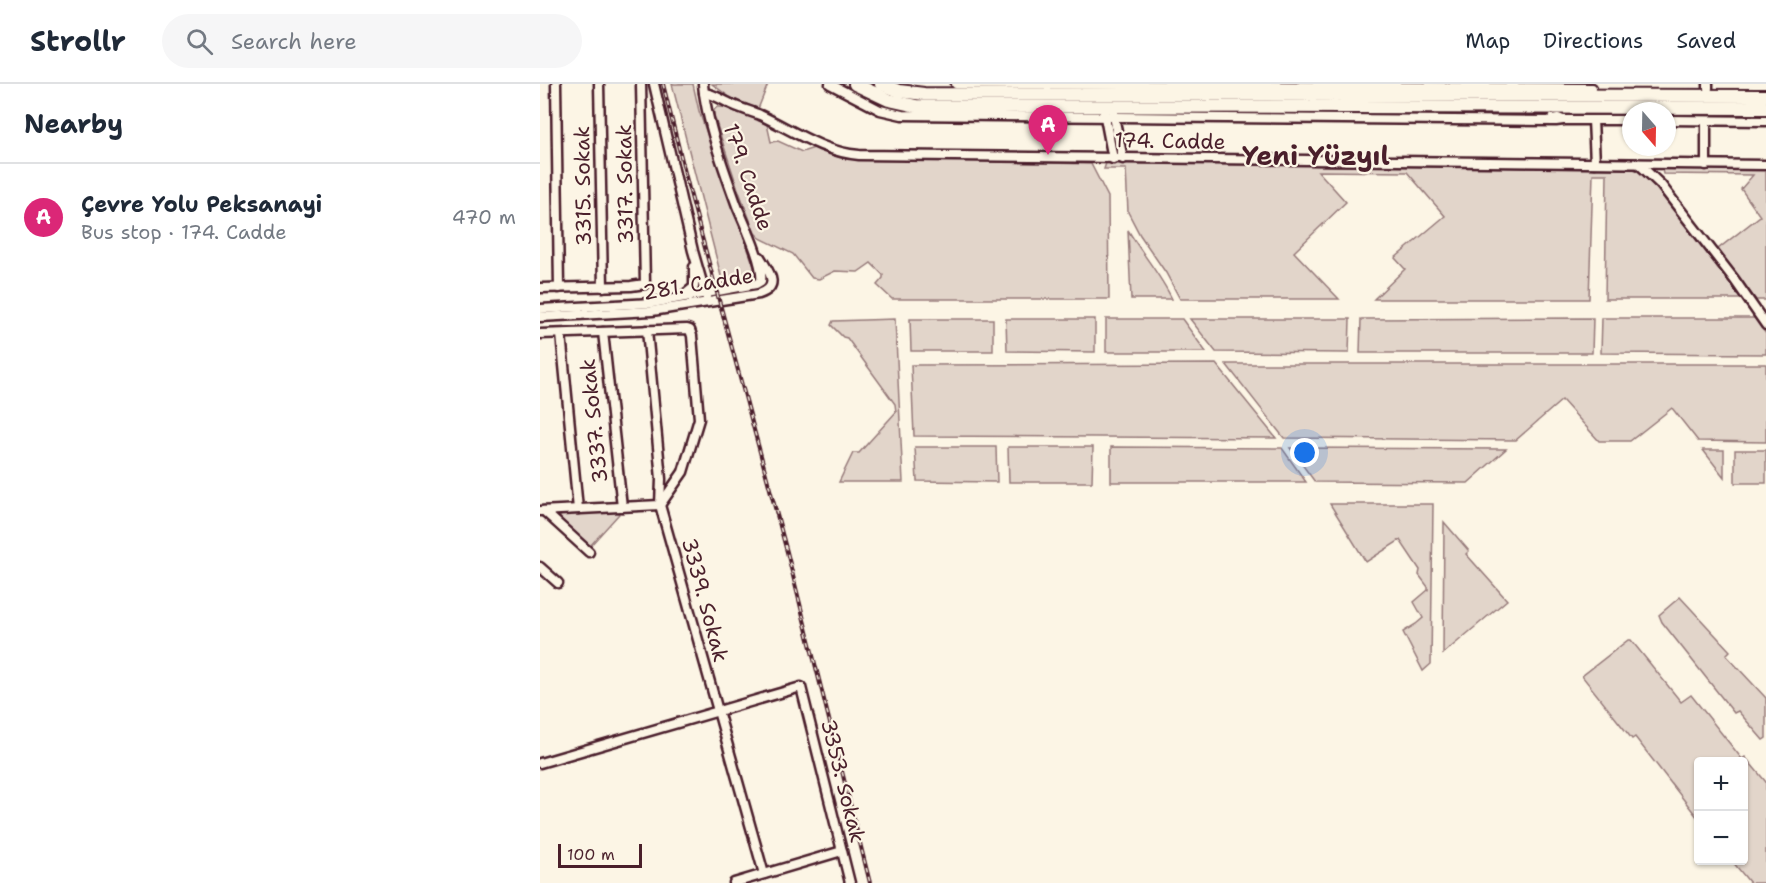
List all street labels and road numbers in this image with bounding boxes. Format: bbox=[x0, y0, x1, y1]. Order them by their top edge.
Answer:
street label: 179. Cadde bbox=[717, 120, 779, 234]
street label: 3317. Sokak bbox=[610, 124, 640, 244]
street label: 3315. Sokak bbox=[568, 126, 598, 246]
street label: 174. Cadde bbox=[1114, 126, 1226, 156]
street label: 281. Cadde bbox=[641, 261, 755, 307]
street label: 3337. Sokak bbox=[574, 357, 614, 485]
street label: 3339. Sokak bbox=[675, 535, 735, 665]
street label: 3353. Sokak bbox=[814, 716, 872, 846]

